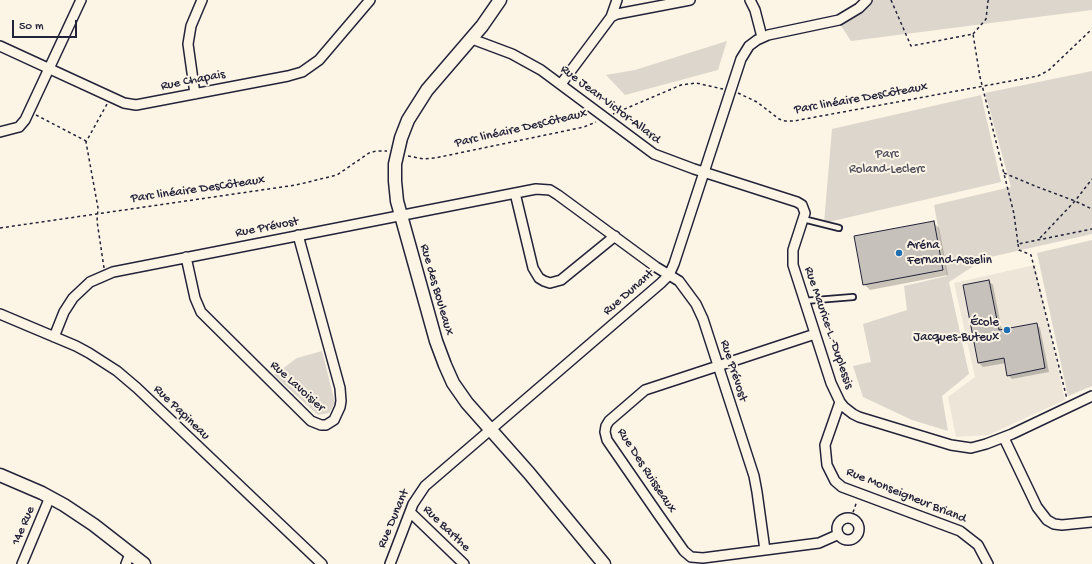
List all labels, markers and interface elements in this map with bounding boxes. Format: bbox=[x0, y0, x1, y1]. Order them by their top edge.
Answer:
scale bar bbox=[14, 12, 79, 38]
text: 50 m bbox=[19, 20, 44, 34]
street label: Rue Jean-Victor-Allard bbox=[557, 62, 663, 148]
street label: Rue Chapais bbox=[160, 67, 226, 95]
street label: Parc linéaire DesCôteaux bbox=[793, 80, 929, 118]
street label: Parc linéaire DesCôteaux bbox=[453, 106, 589, 152]
park label: Parc Roland-Leclerc bbox=[849, 147, 925, 178]
street label: Parc linéaire DesCôteaux bbox=[130, 173, 266, 207]
street label: Rue Prévost bbox=[234, 214, 300, 242]
place label: Aréna Fernand-Asselin bbox=[907, 238, 992, 269]
street label: Rue des Bouleaux bbox=[416, 243, 456, 337]
marker: Aréna Fernand-Asselin bbox=[894, 248, 904, 258]
street label: Rue Maurice-L.-Duplessis bbox=[800, 265, 856, 391]
street label: Rue Dunant bbox=[600, 267, 658, 319]
place label: École Jacques-Buteux bbox=[913, 315, 999, 346]
marker: École Jacques-Buteux bbox=[1002, 325, 1012, 335]
street label: Rue Prévost bbox=[716, 338, 750, 404]
street label: Rue Lavoisier bbox=[266, 358, 328, 416]
street label: Rue Papineau bbox=[150, 382, 212, 444]
street label: Rue Des Ruisseaux bbox=[613, 426, 679, 516]
street label: Rue Monseigneur Briand bbox=[844, 465, 968, 527]
street label: Rue Dunant bbox=[375, 487, 413, 551]
street label: Rue Barthe bbox=[419, 502, 473, 556]
street label: 14e Rue bbox=[9, 504, 39, 548]

